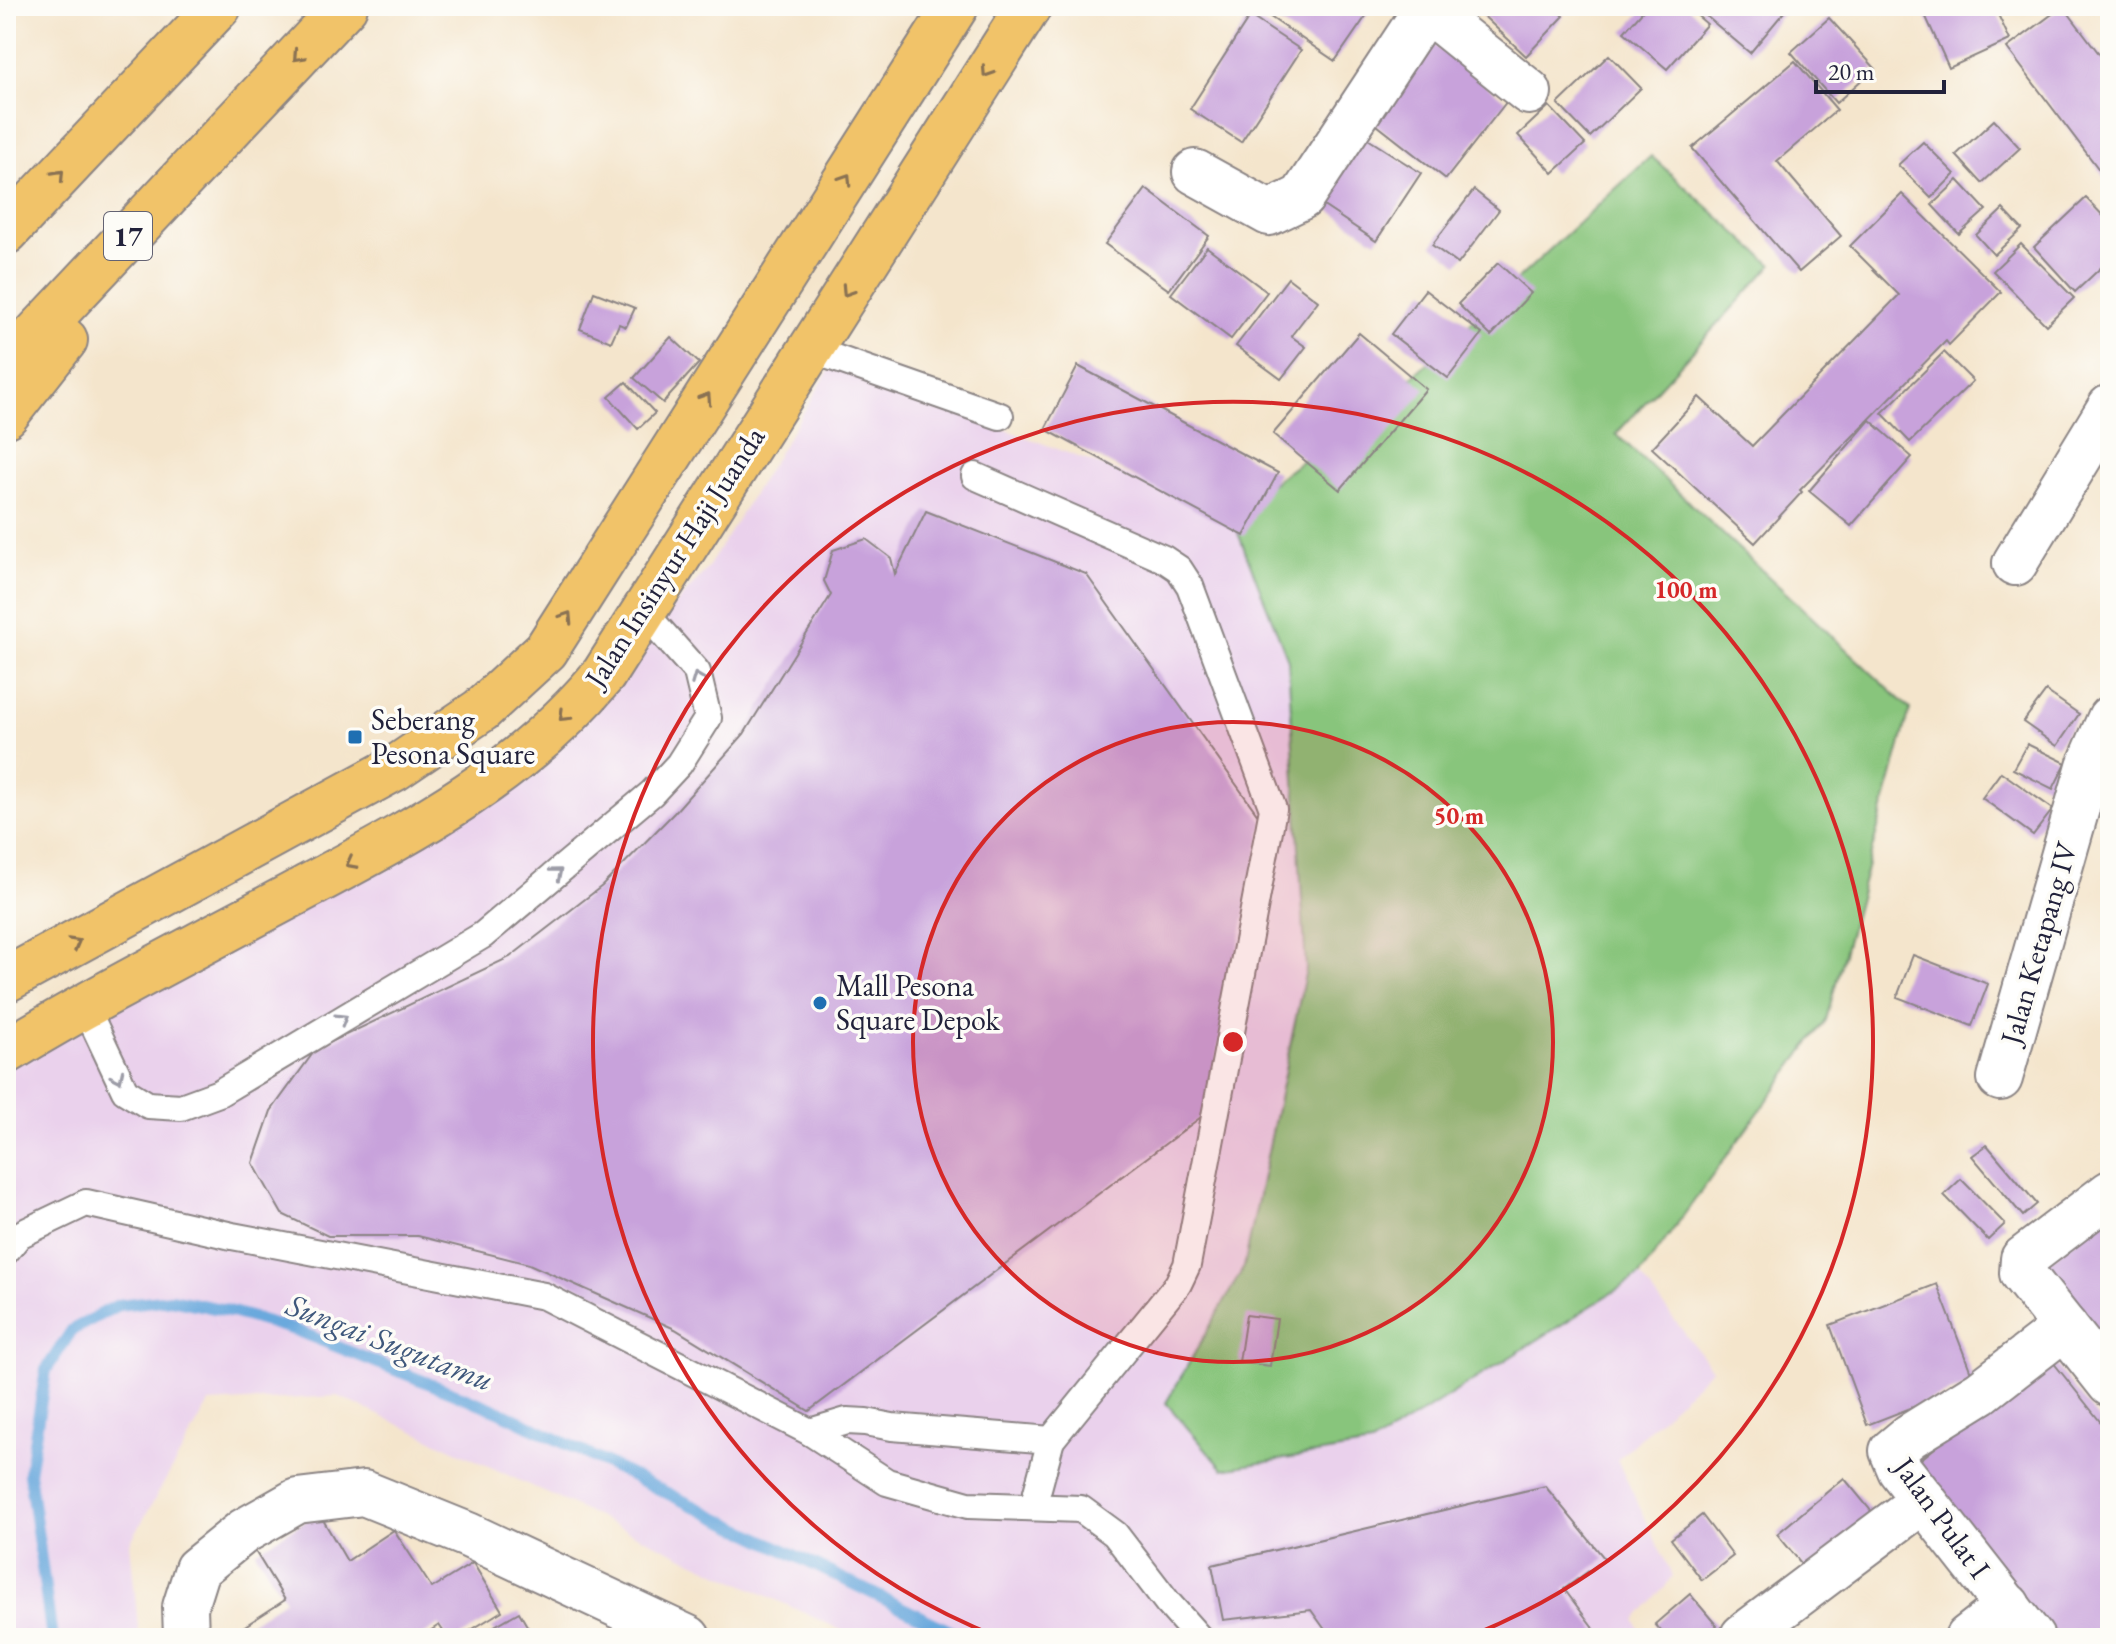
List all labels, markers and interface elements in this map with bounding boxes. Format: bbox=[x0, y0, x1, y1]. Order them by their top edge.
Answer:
scale bar bbox=[1816, 44, 1944, 94]
one-way arrow bbox=[292, 47, 307, 61]
text: 20 m bbox=[1828, 56, 1875, 87]
one-way arrow bbox=[981, 63, 996, 77]
one-way arrow bbox=[50, 170, 64, 185]
one-way arrow bbox=[837, 173, 852, 187]
road number: 17 bbox=[104, 212, 152, 260]
one-way arrow bbox=[841, 282, 856, 296]
one-way arrow bbox=[697, 392, 712, 407]
street label: Jalan Insinyur Haji Juanda bbox=[574, 419, 773, 697]
text: 100 m bbox=[1654, 574, 1718, 605]
one-way arrow bbox=[557, 611, 572, 626]
one-way arrow bbox=[690, 672, 707, 686]
place label: Seberang Pesona Square bbox=[371, 700, 535, 773]
one-way arrow bbox=[559, 707, 573, 721]
marker: Seberang Pesona Square bbox=[346, 728, 364, 746]
text: 50 m bbox=[1434, 800, 1484, 831]
street label: Jalan Ketapang IV bbox=[1990, 836, 2086, 1052]
one-way arrow bbox=[345, 854, 359, 869]
one-way arrow bbox=[547, 868, 562, 883]
one-way arrow bbox=[66, 937, 81, 952]
place label: Mall Pesona Square Depok bbox=[836, 966, 1000, 1039]
marker: Mall Pesona Square Depok bbox=[811, 994, 829, 1012]
one-way arrow bbox=[334, 1013, 348, 1029]
centre of rings bbox=[1219, 1028, 1247, 1056]
one-way arrow bbox=[108, 1069, 124, 1083]
water label: Sungai Sugutamu bbox=[280, 1283, 499, 1401]
street label: Jalan Pulat I bbox=[1884, 1447, 1999, 1586]

